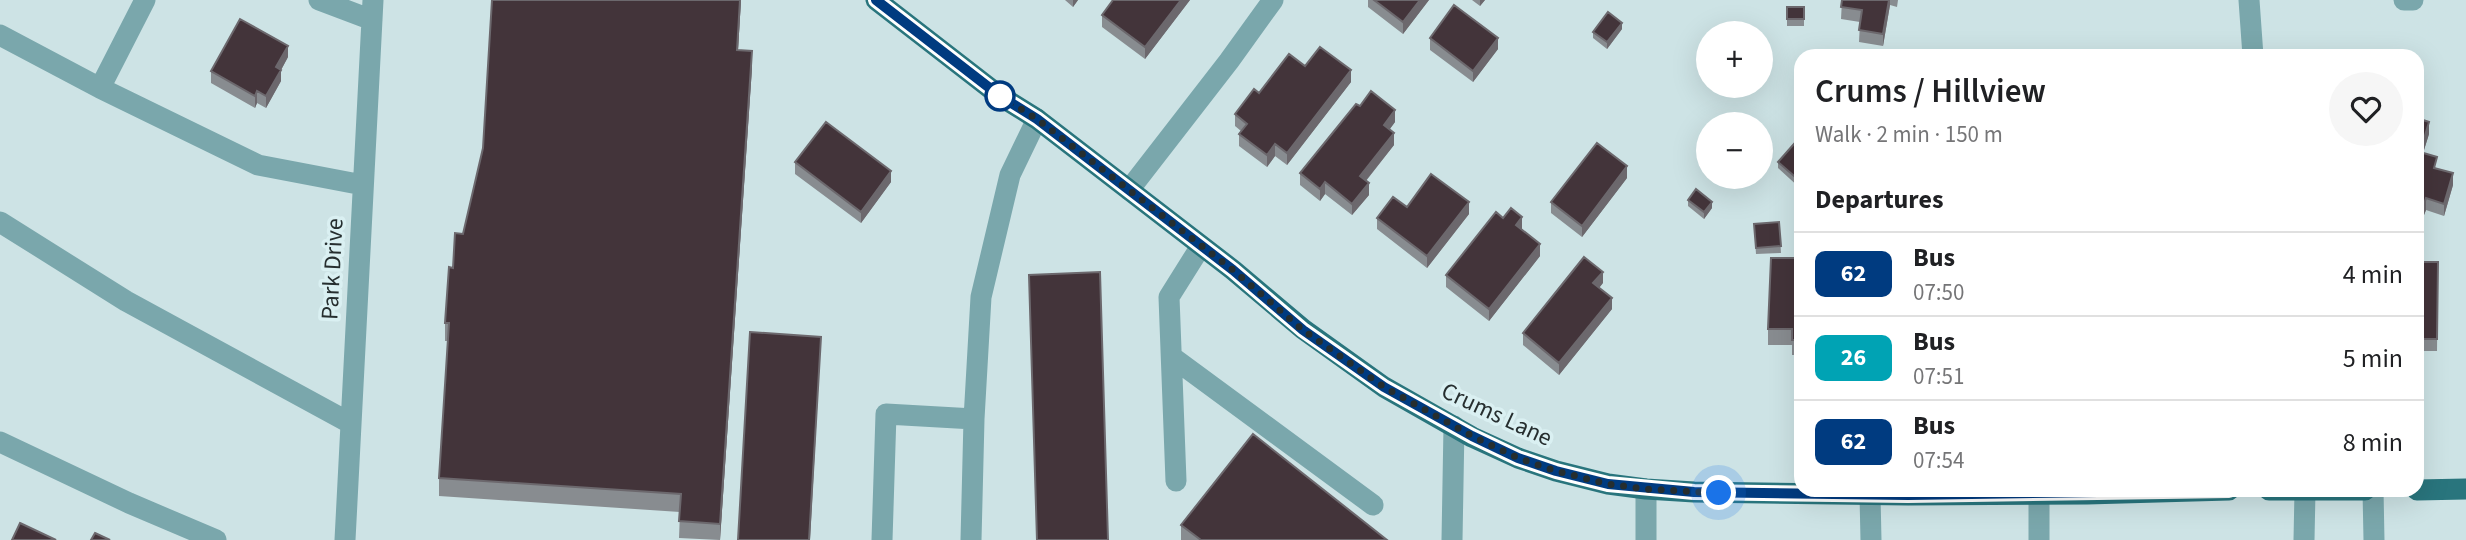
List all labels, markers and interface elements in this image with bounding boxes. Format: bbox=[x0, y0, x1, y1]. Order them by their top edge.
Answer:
map controls bbox=[1696, 21, 1773, 189]
button: + bbox=[1696, 21, 1773, 98]
text: Crums / Hillview bbox=[1815, 68, 2046, 115]
button: heart bbox=[2329, 72, 2403, 146]
unlabelled marker bbox=[985, 81, 1015, 111]
button: − bbox=[1696, 112, 1773, 189]
text: Walk · 2 min · 150 m bbox=[1815, 118, 2003, 151]
text: Departures bbox=[1815, 181, 1943, 218]
street label: Park Drive bbox=[312, 217, 353, 321]
text: Bus bbox=[1913, 239, 1955, 276]
text: 62 bbox=[1841, 256, 1866, 291]
text: 4 min bbox=[2343, 256, 2403, 293]
text: 07:50 bbox=[1913, 276, 1964, 309]
text: Bus bbox=[1913, 323, 1955, 360]
text: 26 bbox=[1841, 340, 1866, 375]
text: 5 min bbox=[2343, 340, 2403, 377]
text: 07:51 bbox=[1913, 360, 1964, 393]
street label: Crums Lane bbox=[1436, 374, 1558, 455]
text: Bus bbox=[1913, 407, 1955, 444]
text: 62 bbox=[1841, 424, 1866, 459]
text: 8 min bbox=[2343, 424, 2403, 461]
text: 07:54 bbox=[1913, 444, 1964, 477]
your location bbox=[1701, 475, 1736, 510]

